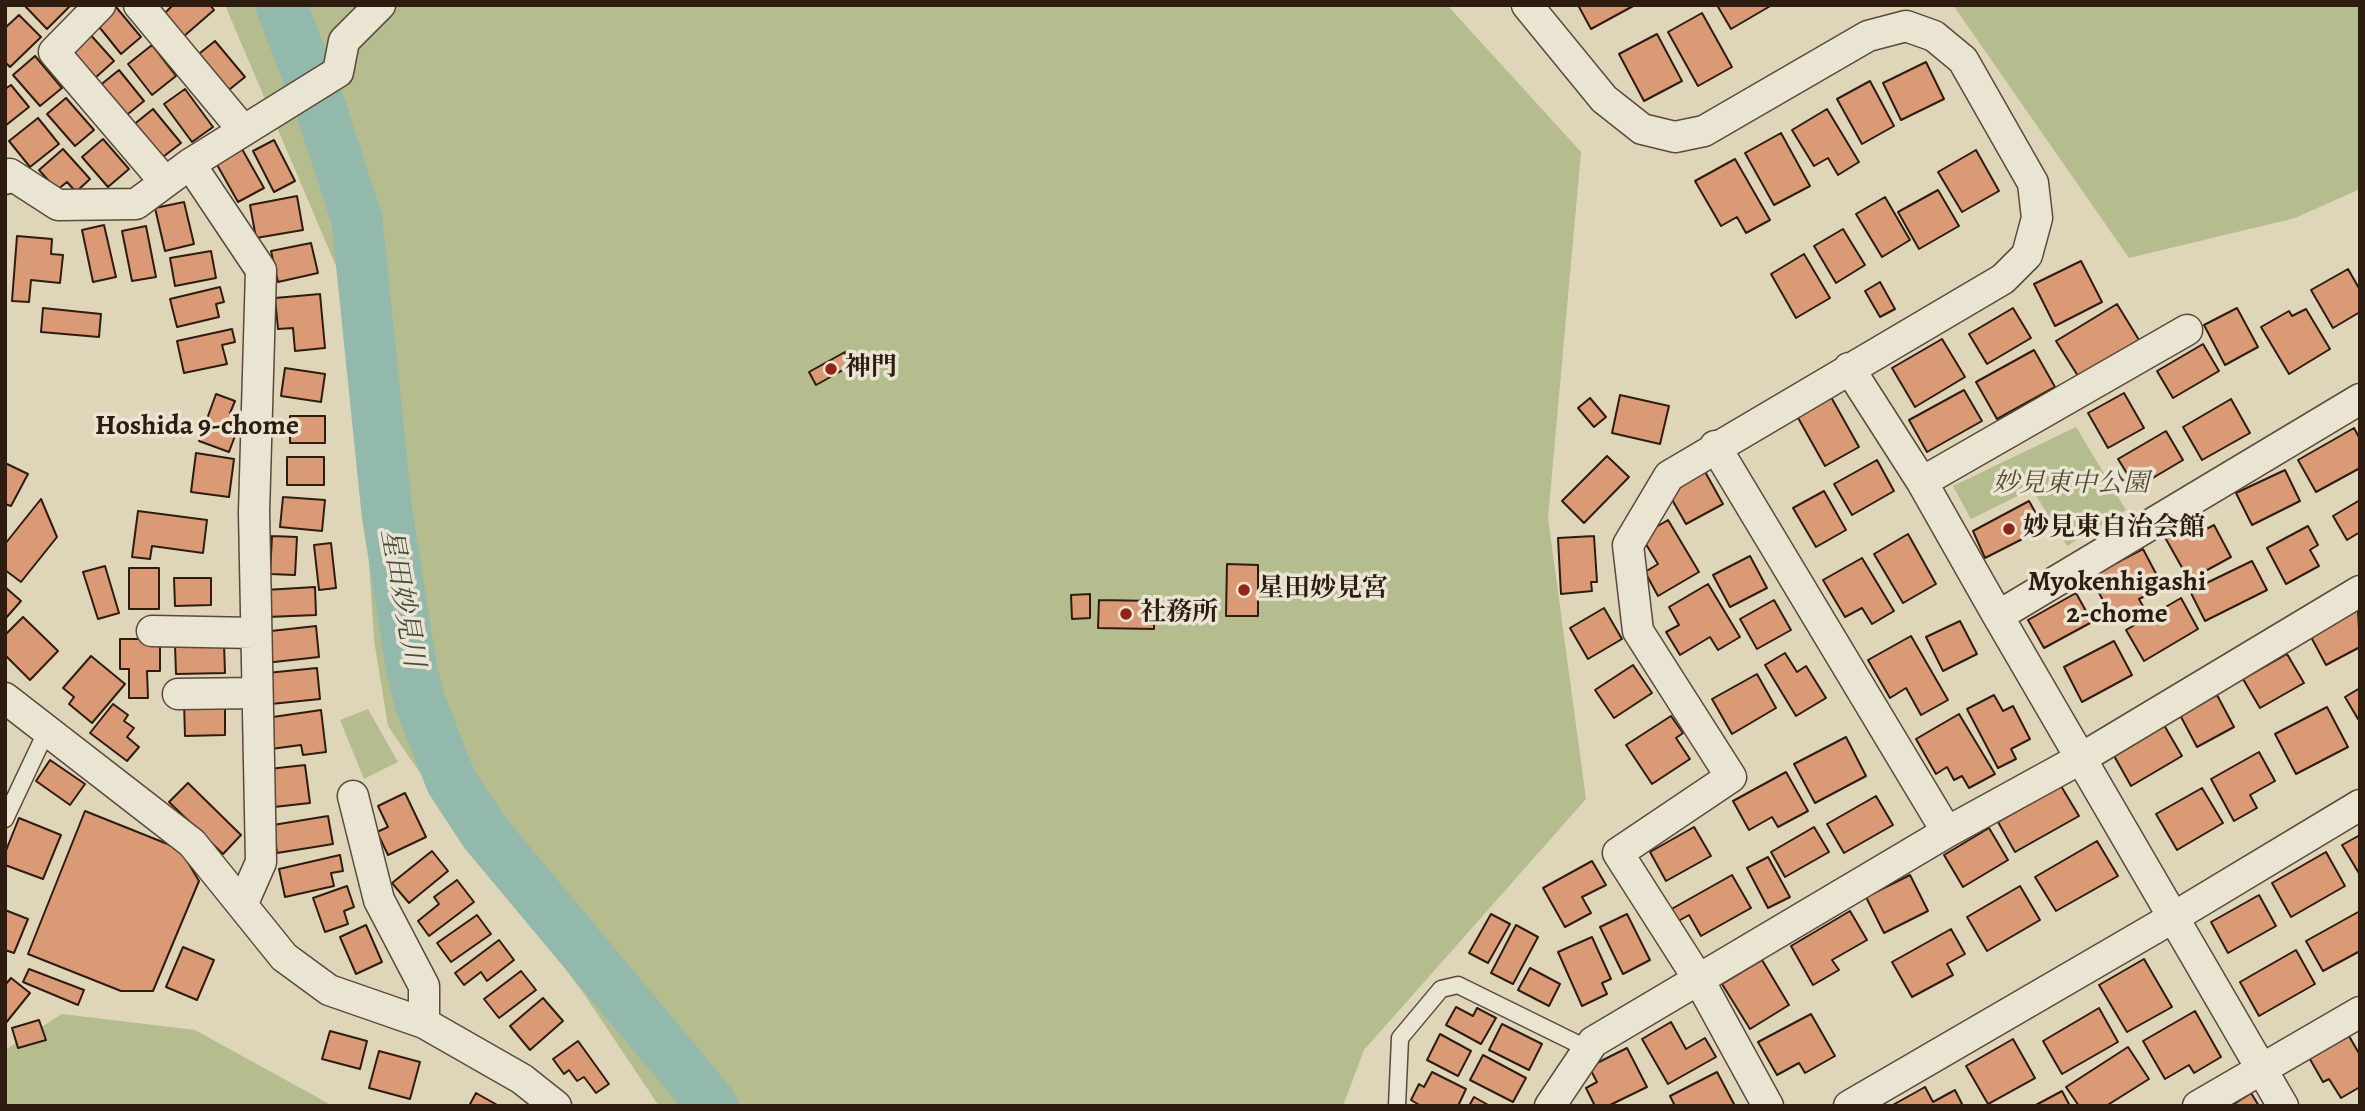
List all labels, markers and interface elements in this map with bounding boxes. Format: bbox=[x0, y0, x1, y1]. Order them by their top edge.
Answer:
place label: 神門 bbox=[845, 353, 897, 385]
marker: 神門 bbox=[823, 361, 839, 377]
district label: Hoshida 9-chome bbox=[95, 410, 299, 444]
park label: 妙見東中公園 bbox=[1993, 469, 2149, 501]
place label: 妙見東自治会館 bbox=[2023, 513, 2205, 545]
marker: 妙見東自治会館 bbox=[2001, 521, 2017, 537]
water label: 星田妙見川 bbox=[372, 526, 430, 670]
district label: Myokenhigashi 2-chome bbox=[2028, 566, 2206, 632]
place label: 星田妙見宮 bbox=[1258, 574, 1388, 606]
marker: 星田妙見宮 bbox=[1236, 582, 1252, 598]
place label: 社務所 bbox=[1140, 598, 1218, 630]
marker: 社務所 bbox=[1118, 606, 1134, 622]

